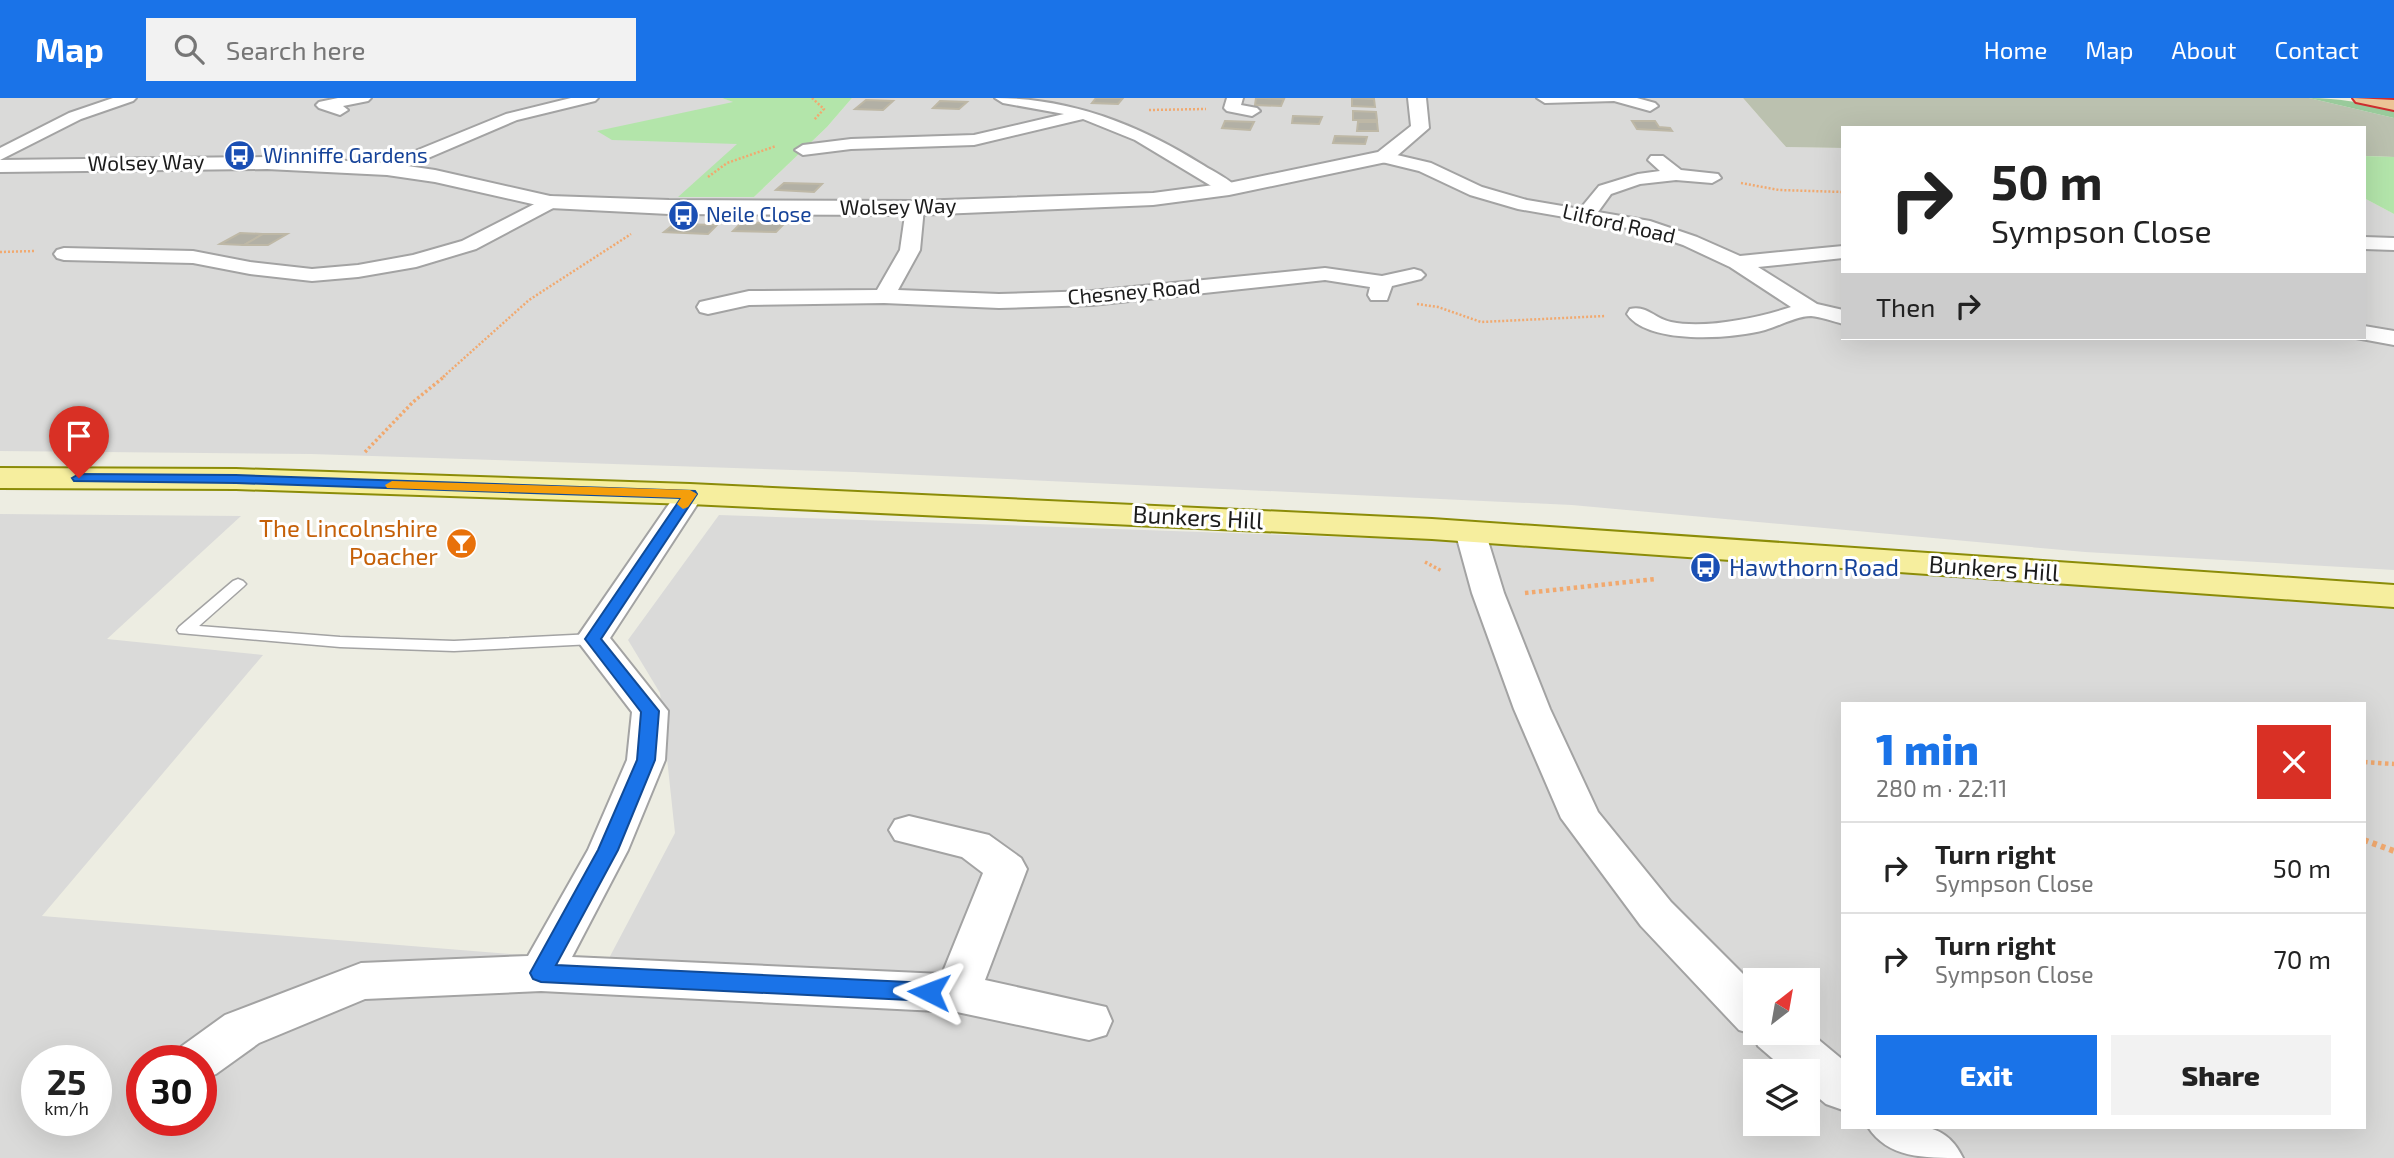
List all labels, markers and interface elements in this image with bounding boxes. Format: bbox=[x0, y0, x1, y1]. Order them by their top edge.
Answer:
search box bbox=[146, 18, 636, 81]
text: Map bbox=[35, 29, 104, 69]
icon: search bbox=[170, 30, 208, 68]
text: Search here bbox=[226, 34, 365, 65]
text: Home bbox=[1984, 35, 2047, 64]
text: Map bbox=[2085, 35, 2133, 64]
text: About bbox=[2171, 35, 2237, 64]
text: Contact bbox=[2275, 35, 2359, 64]
bus stop icon: Winniffe Gardens bbox=[223, 139, 257, 173]
place label: Winniffe Gardens bbox=[263, 142, 428, 167]
street label: Wolsey Way bbox=[87, 148, 205, 175]
text: 50 m bbox=[1991, 151, 2103, 210]
icon: right bbox=[1876, 154, 1967, 245]
street label: Wolsey Way bbox=[839, 192, 957, 219]
street label: Lilford Road bbox=[1560, 197, 1678, 248]
bus stop icon: Neile Close bbox=[666, 198, 700, 232]
place label: Neile Close bbox=[706, 201, 812, 226]
text: Sympson Close bbox=[1991, 211, 2212, 249]
street label: Chesney Road bbox=[1066, 272, 1201, 309]
icon: right bbox=[1949, 287, 1987, 325]
text: Then bbox=[1876, 291, 1935, 322]
pin bbox=[49, 406, 109, 478]
icon: arrive bbox=[60, 417, 98, 455]
street label: Bunkers Hill bbox=[1132, 499, 1264, 534]
place label: The Lincolnshire Poacher bbox=[259, 513, 438, 570]
bar icon: The Lincolnshire Poacher bbox=[444, 526, 478, 560]
street label: Bunkers Hill bbox=[1928, 548, 2060, 587]
bus stop icon: Hawthorn Road bbox=[1689, 551, 1723, 585]
place label: Hawthorn Road bbox=[1729, 552, 1899, 581]
text: 1 min bbox=[1876, 723, 1979, 773]
button: close bbox=[2257, 725, 2331, 799]
text: 280 m · 22:11 bbox=[1876, 774, 2007, 802]
text: Turn right bbox=[1935, 838, 2056, 869]
icon: right bbox=[1876, 849, 1914, 887]
text: 50 m bbox=[2273, 852, 2331, 883]
text: Sympson Close bbox=[1935, 869, 2094, 897]
text: Turn right bbox=[1935, 929, 2056, 960]
icon: right bbox=[1876, 940, 1914, 978]
text: 70 m bbox=[2273, 943, 2331, 974]
position arrow bbox=[892, 955, 966, 1029]
text: Sympson Close bbox=[1935, 960, 2094, 988]
north arrow bbox=[1743, 968, 1820, 1045]
map controls bbox=[1743, 968, 1820, 1136]
button: Exit bbox=[1876, 1035, 2097, 1115]
button: Share bbox=[2111, 1035, 2331, 1115]
speed limit sign: 30 bbox=[126, 1045, 217, 1136]
button: layers bbox=[1743, 1059, 1820, 1136]
text: 25 bbox=[47, 1060, 86, 1102]
text: km/h bbox=[44, 1097, 89, 1119]

